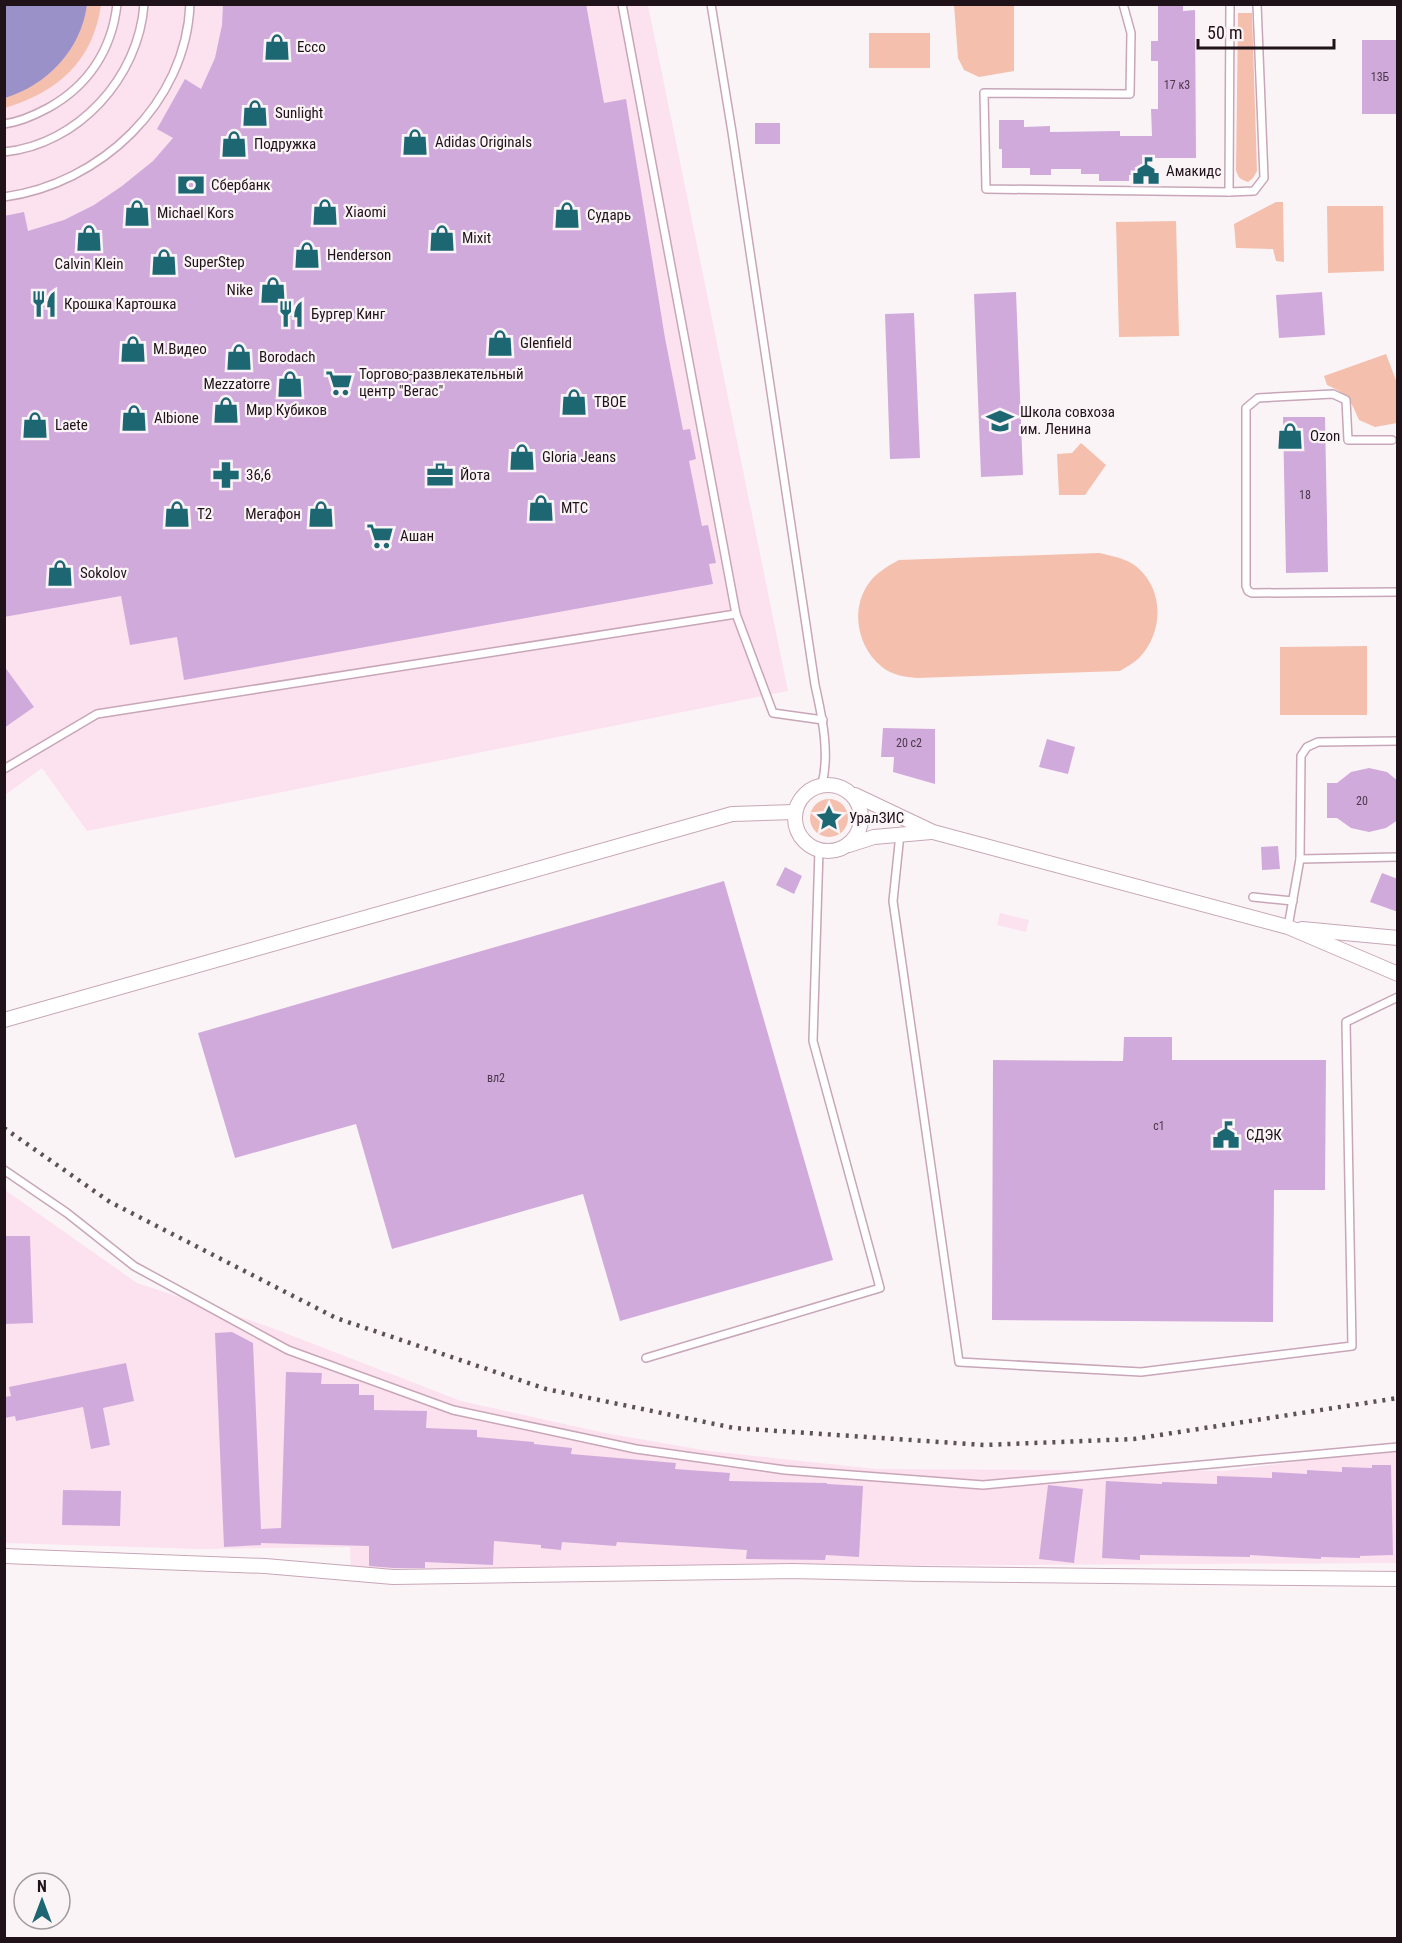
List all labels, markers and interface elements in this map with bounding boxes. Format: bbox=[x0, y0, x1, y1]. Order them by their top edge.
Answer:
scale bar bbox=[1198, 12, 1334, 50]
text: 50 m bbox=[1207, 22, 1242, 43]
shop icon: Ecco bbox=[262, 32, 292, 62]
place label: Ecco bbox=[297, 38, 326, 56]
house number: 13Б bbox=[1371, 70, 1390, 84]
house number: 17 к3 bbox=[1164, 78, 1190, 92]
shop icon: Sunlight bbox=[240, 98, 270, 128]
place label: Sunlight bbox=[275, 104, 323, 122]
shop icon: Adidas Originals bbox=[400, 127, 430, 157]
shop icon: Подружка bbox=[219, 129, 249, 159]
place label: Adidas Originals bbox=[435, 133, 532, 151]
place label: Подружка bbox=[254, 135, 316, 153]
public building icon: Амакидс bbox=[1131, 156, 1161, 186]
place label: Амакидс bbox=[1166, 162, 1221, 180]
bank icon: Сбербанк bbox=[176, 170, 206, 200]
place label: Сбербанк bbox=[211, 176, 271, 194]
shop icon: Xiaomi bbox=[310, 197, 340, 227]
shop icon: Michael Kors bbox=[122, 198, 152, 228]
shop icon: Сударь bbox=[552, 200, 582, 230]
place label: Xiaomi bbox=[345, 203, 386, 221]
place label: Michael Kors bbox=[157, 204, 234, 222]
place label: Сударь bbox=[587, 206, 631, 224]
shop icon: Calvin Klein bbox=[74, 223, 104, 253]
shop icon: Mixit bbox=[427, 223, 457, 253]
place label: Mixit bbox=[462, 229, 491, 247]
shop icon: Henderson bbox=[292, 240, 322, 270]
place label: Henderson bbox=[327, 246, 391, 264]
shop icon: SuperStep bbox=[149, 247, 179, 277]
place label: SuperStep bbox=[184, 253, 245, 271]
place label: Calvin Klein bbox=[54, 255, 124, 273]
shop icon: Nike bbox=[258, 275, 288, 305]
place label: Nike bbox=[227, 281, 253, 299]
restaurant icon: Крошка Картошка bbox=[29, 289, 59, 319]
place label: Крошка Картошка bbox=[64, 295, 177, 313]
restaurant icon: Бургер Кинг bbox=[276, 299, 306, 329]
place label: Бургер Кинг bbox=[311, 305, 386, 323]
shop icon: Glenfield bbox=[485, 328, 515, 358]
shop icon: М.Видео bbox=[118, 334, 148, 364]
place label: Glenfield bbox=[520, 334, 572, 352]
place label: М.Видео bbox=[153, 340, 207, 358]
shop icon: Borodach bbox=[224, 342, 254, 372]
place label: Borodach bbox=[259, 348, 315, 366]
place label: Торгово-развлекательный центр "Вегас" bbox=[359, 365, 524, 400]
supermarket icon: Торгово-развлекательный центр "Вегас" bbox=[324, 368, 354, 398]
shop icon: Mezzatorre bbox=[275, 369, 305, 399]
place label: Mezzatorre bbox=[203, 375, 270, 393]
shop icon: ТВОЕ bbox=[559, 387, 589, 417]
place label: ТВОЕ bbox=[594, 393, 626, 411]
shop icon: Мир Кубиков bbox=[211, 395, 241, 425]
place label: Мир Кубиков bbox=[246, 401, 327, 419]
shop icon: Albione bbox=[119, 403, 149, 433]
place label: Школа совхоза им. Ленина bbox=[1020, 403, 1115, 438]
school or university icon: Школа совхоза им. Ленина bbox=[985, 406, 1015, 436]
place label: Albione bbox=[154, 409, 199, 427]
shop icon: Laete bbox=[20, 410, 50, 440]
place label: Laete bbox=[55, 416, 88, 434]
shop icon: Ozon bbox=[1275, 421, 1305, 451]
place label: Ozon bbox=[1310, 427, 1340, 445]
shop icon: Gloria Jeans bbox=[507, 442, 537, 472]
place label: Gloria Jeans bbox=[542, 448, 616, 466]
pharmacy icon: 36,6 bbox=[211, 460, 241, 490]
office icon: Йота bbox=[425, 460, 455, 490]
place label: 36,6 bbox=[246, 466, 271, 484]
place label: Йота bbox=[460, 466, 490, 484]
house number: 18 bbox=[1299, 488, 1311, 502]
shop icon: МТС bbox=[526, 493, 556, 523]
shop icon: T2 bbox=[162, 499, 192, 529]
shop icon: Мегафон bbox=[306, 499, 336, 529]
place label: МТС bbox=[561, 499, 588, 517]
place label: T2 bbox=[197, 505, 212, 523]
place label: Мегафон bbox=[245, 505, 301, 523]
supermarket icon: Ашан bbox=[365, 521, 395, 551]
place label: Ашан bbox=[400, 527, 434, 545]
shop icon: Sokolov bbox=[45, 558, 75, 588]
place label: Sokolov bbox=[80, 564, 127, 582]
house number: 20 с2 bbox=[896, 736, 922, 750]
house number: 20 bbox=[1356, 794, 1368, 808]
place icon: УралЗИС bbox=[814, 803, 844, 833]
place label: УралЗИС bbox=[849, 809, 904, 827]
house number: вл2 bbox=[487, 1071, 505, 1085]
house number: с1 bbox=[1153, 1119, 1165, 1133]
public building icon: СДЭК bbox=[1211, 1120, 1241, 1150]
place label: СДЭК bbox=[1246, 1126, 1282, 1144]
north arrow bbox=[12, 1871, 72, 1931]
text: N bbox=[37, 1877, 47, 1896]

